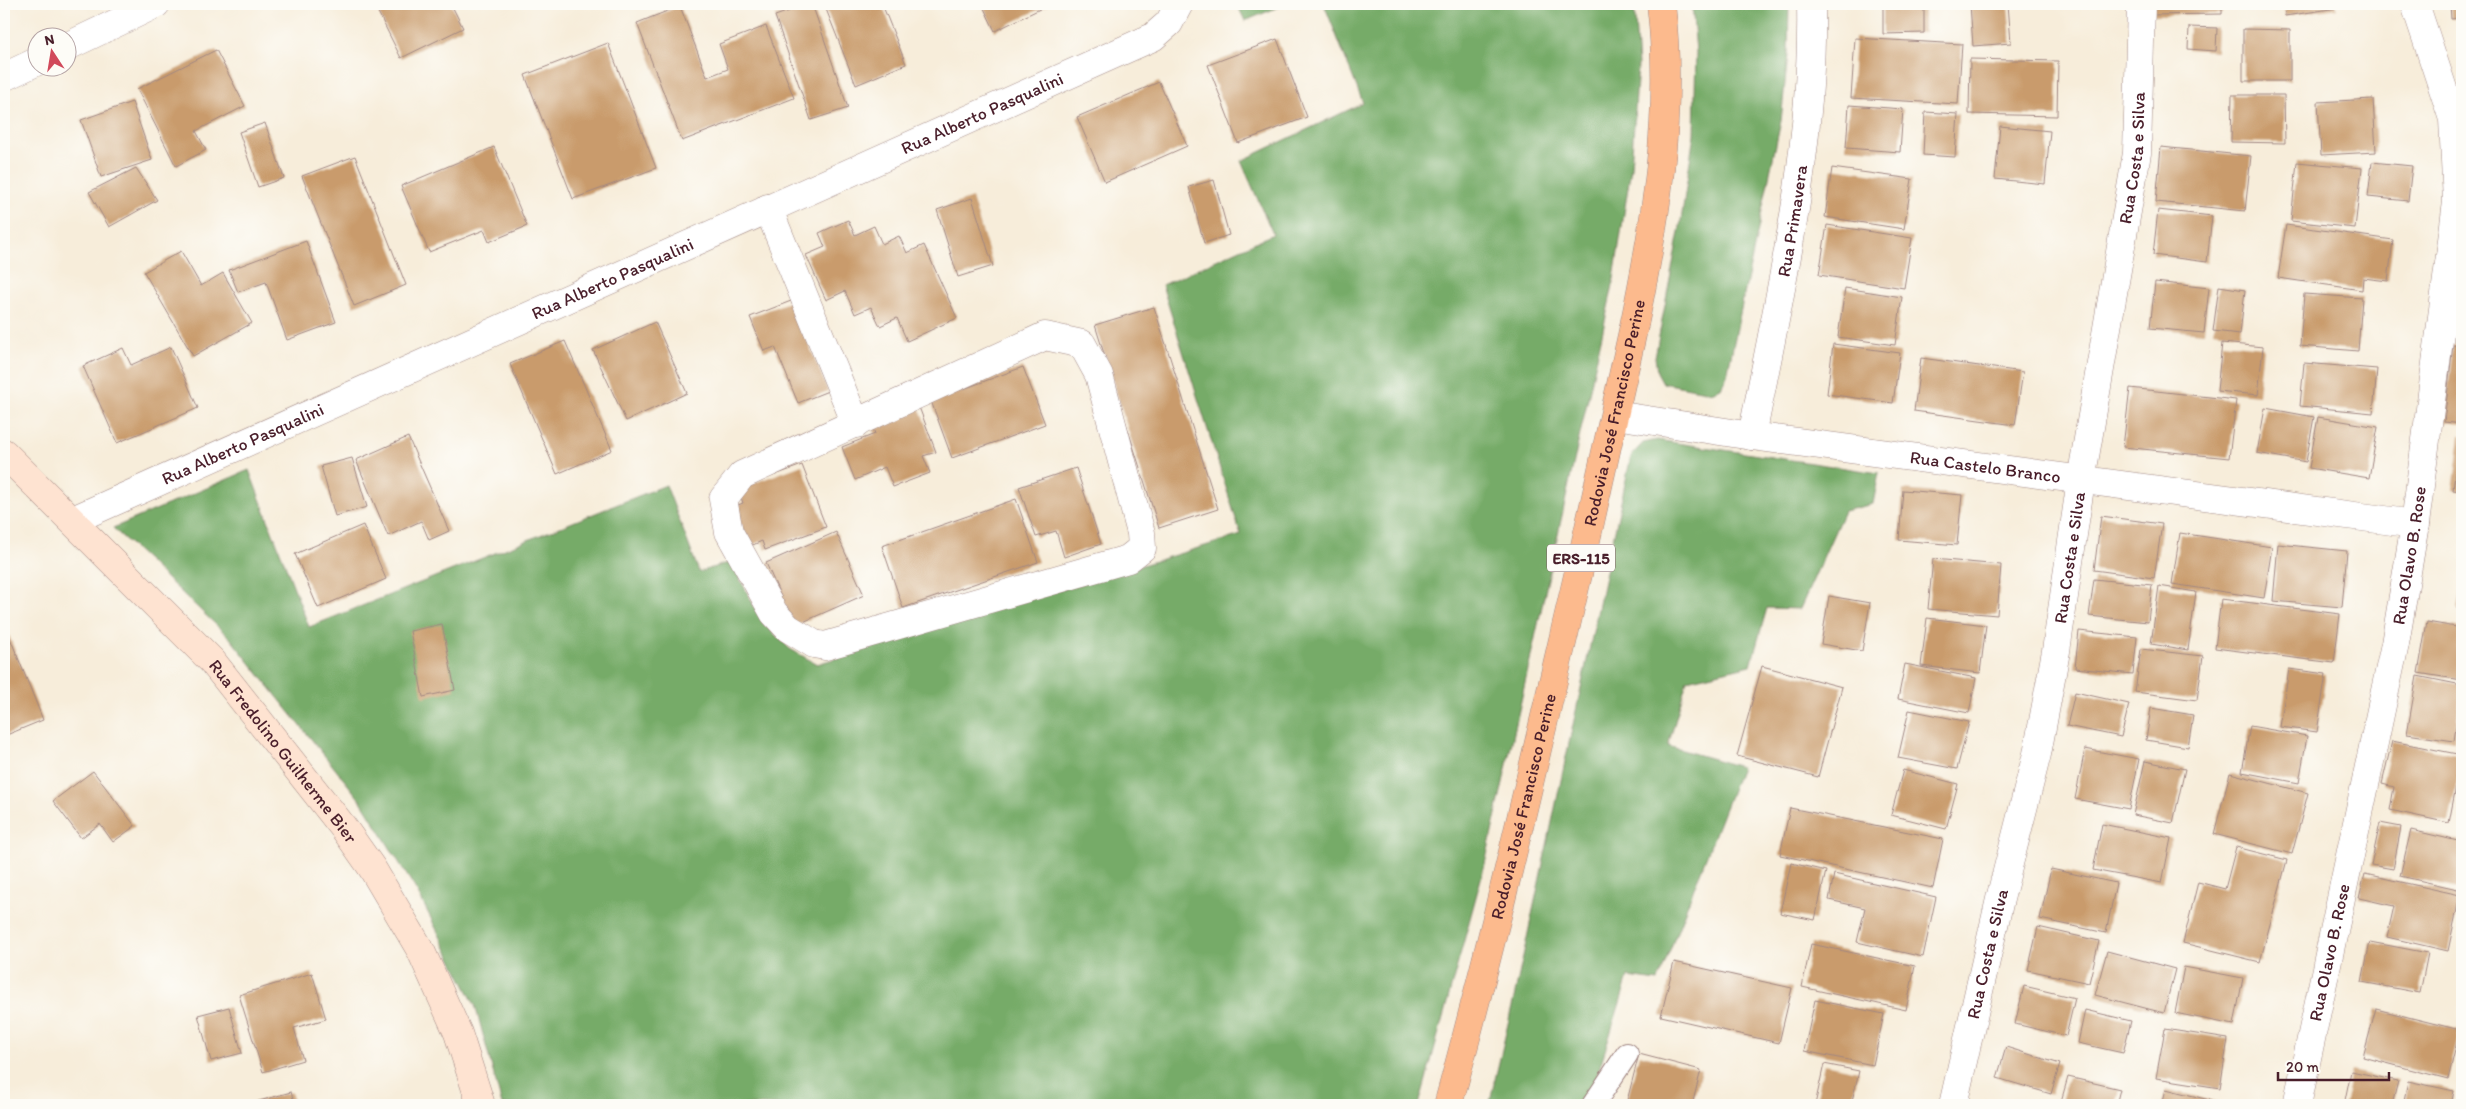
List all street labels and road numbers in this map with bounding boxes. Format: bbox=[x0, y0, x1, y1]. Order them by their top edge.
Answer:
street label: Rua Alberto Pasqualini bbox=[898, 68, 1067, 159]
street label: Rua Costa e Silva bbox=[2114, 91, 2150, 226]
street label: Rua Primavera bbox=[1773, 163, 1812, 279]
street label: Rua Alberto Pasqualini bbox=[528, 233, 697, 325]
street label: Rodovia José Francisco Perine bbox=[1579, 298, 1650, 528]
street label: Rua Alberto Pasqualini bbox=[158, 398, 327, 490]
street label: Rua Castelo Branco bbox=[1909, 446, 2062, 488]
street label: Rua Olavo B. Rose bbox=[2387, 485, 2431, 626]
street label: Rua Costa e Silva bbox=[2049, 490, 2090, 625]
road number: ERS-115 bbox=[1547, 544, 1615, 572]
street label: Rua Fredolino Guilherme Bier bbox=[204, 655, 362, 848]
street label: Rodovia José Francisco Perine bbox=[1486, 691, 1561, 922]
street label: Rua Olavo B. Rose bbox=[2304, 882, 2355, 1023]
street label: Rua Costa e Silva bbox=[1962, 886, 2013, 1021]

